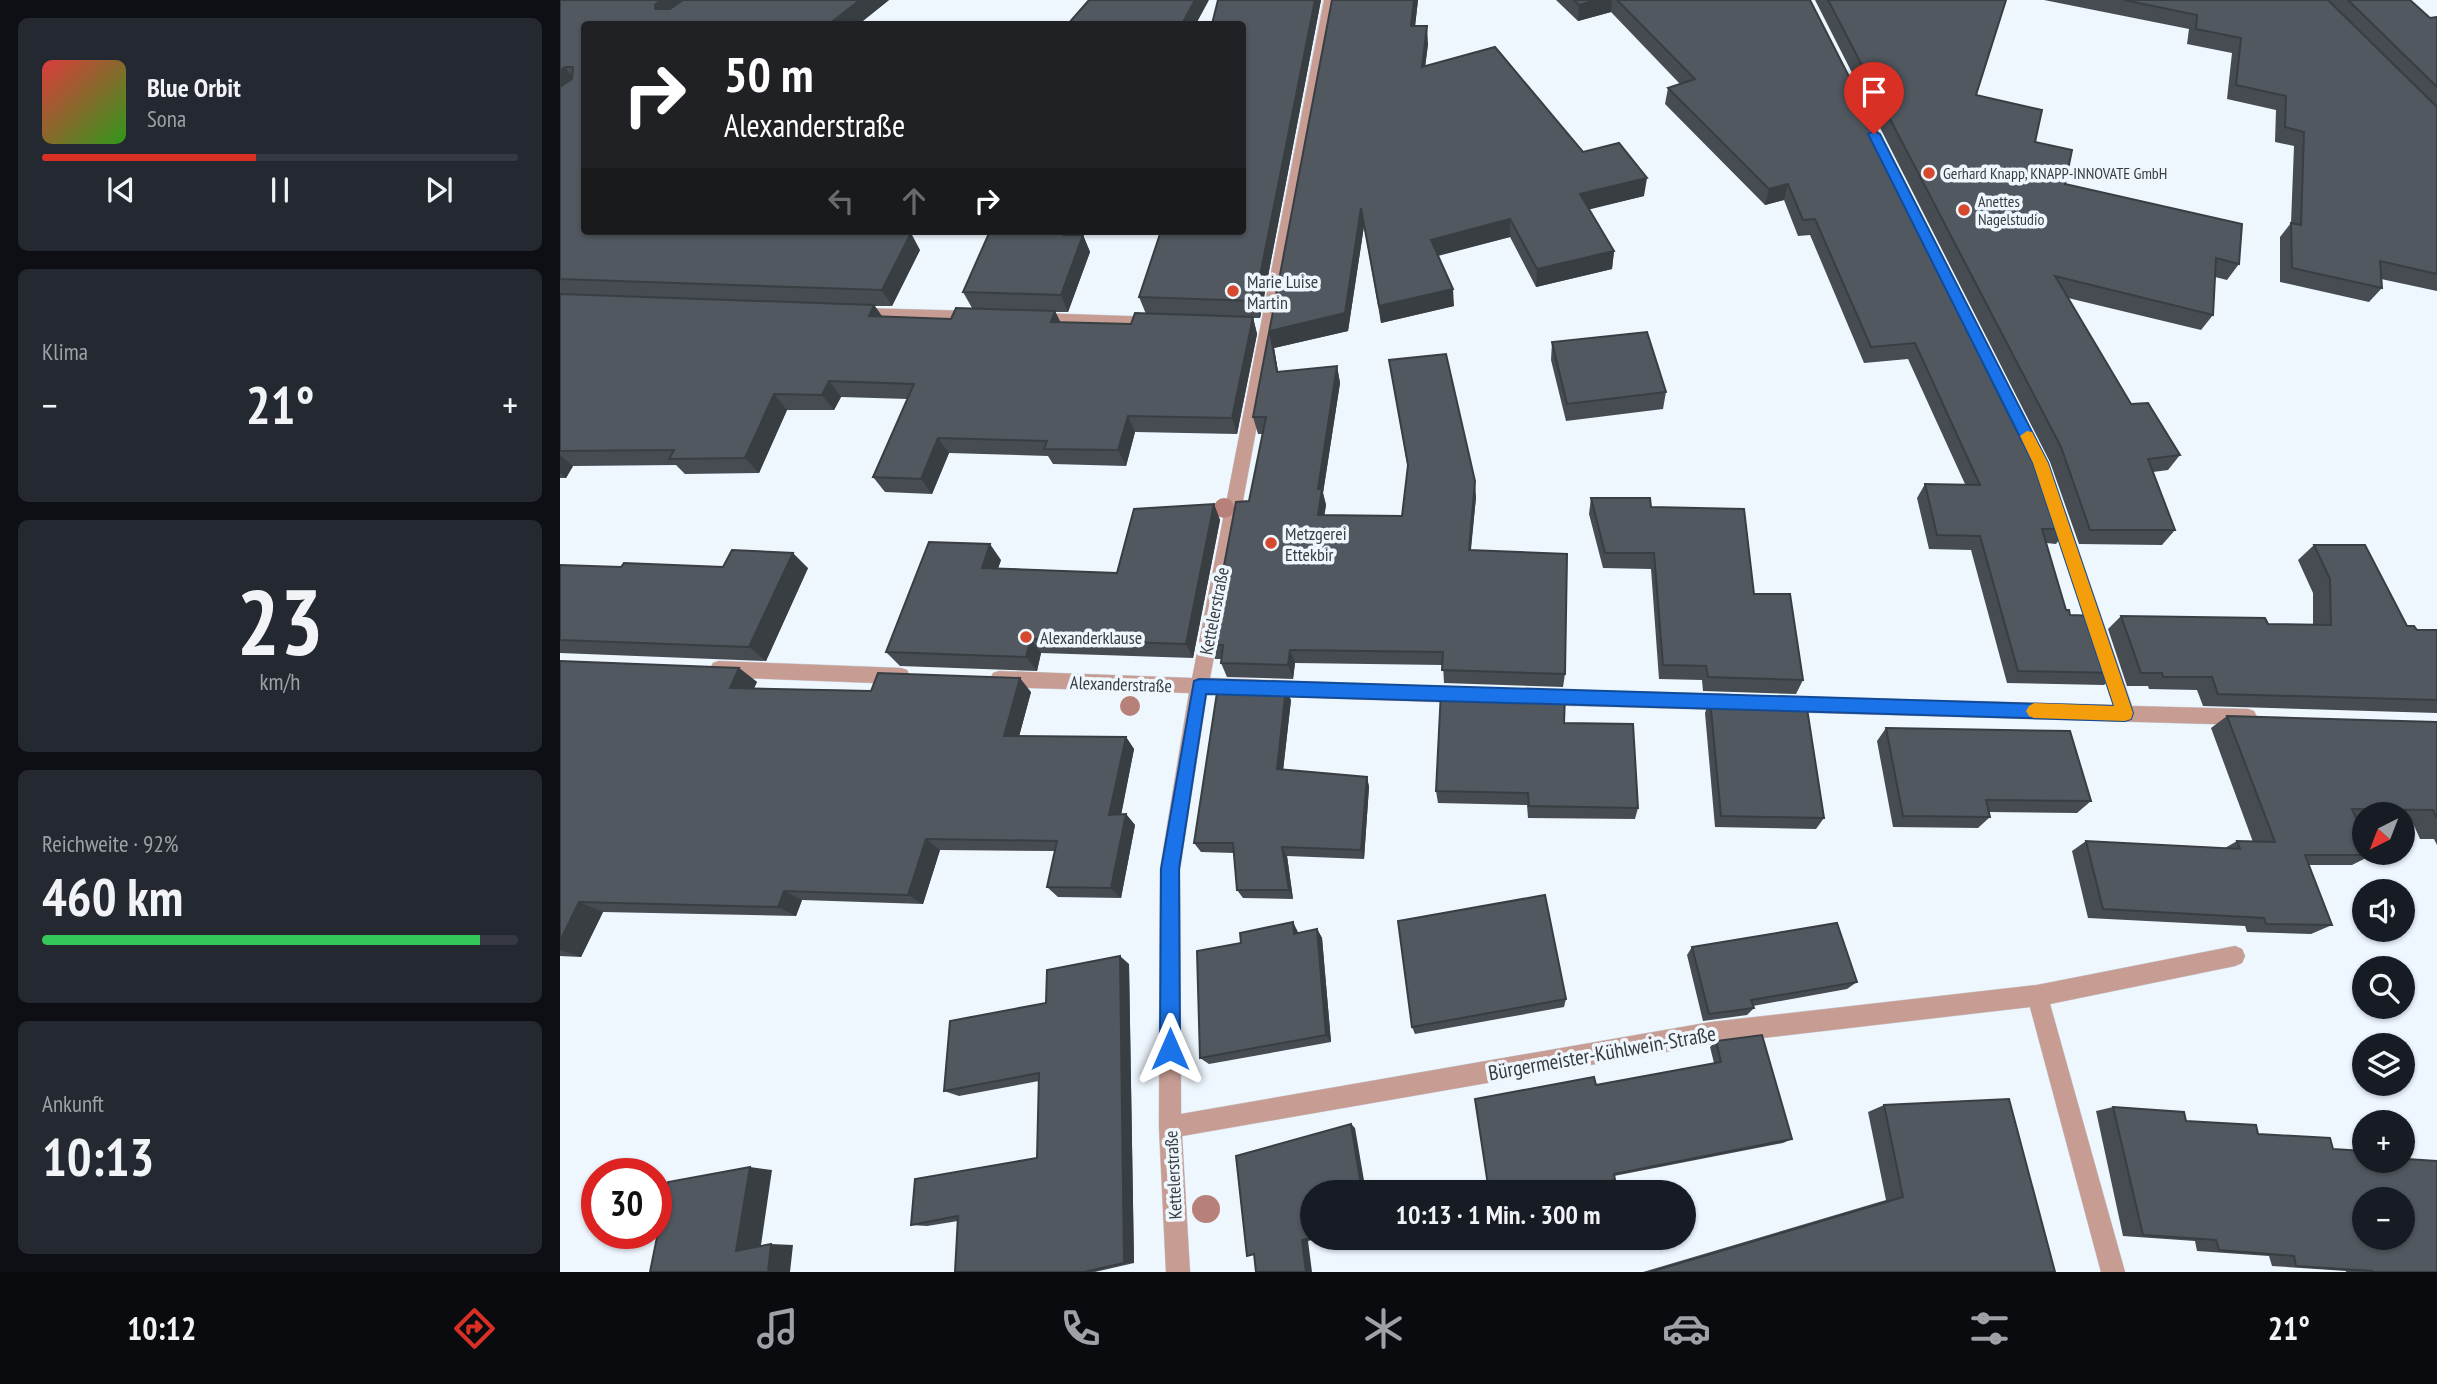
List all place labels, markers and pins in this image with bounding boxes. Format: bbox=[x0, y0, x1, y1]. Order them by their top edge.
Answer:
pin bbox=[1844, 62, 1904, 134]
place label: Gerhard Knapp, KNAPP-INNOVATE GmbH bbox=[1943, 163, 2167, 183]
marker: Gerhard Knapp, KNAPP-INNOVATE GmbH bbox=[1921, 165, 1937, 181]
place label: Anettes Nagelstudio bbox=[1978, 191, 2044, 229]
marker: Anettes Nagelstudio bbox=[1956, 202, 1972, 218]
place label: Marie Luise Martin bbox=[1247, 270, 1318, 314]
marker: Marie Luise Martin bbox=[1225, 283, 1241, 299]
place label: Metzgerei Ettekbir bbox=[1285, 522, 1347, 566]
marker: Metzgerei Ettekbir bbox=[1263, 535, 1279, 551]
place label: Alexanderklause bbox=[1040, 626, 1142, 649]
marker: Alexanderklause bbox=[1018, 629, 1034, 645]

